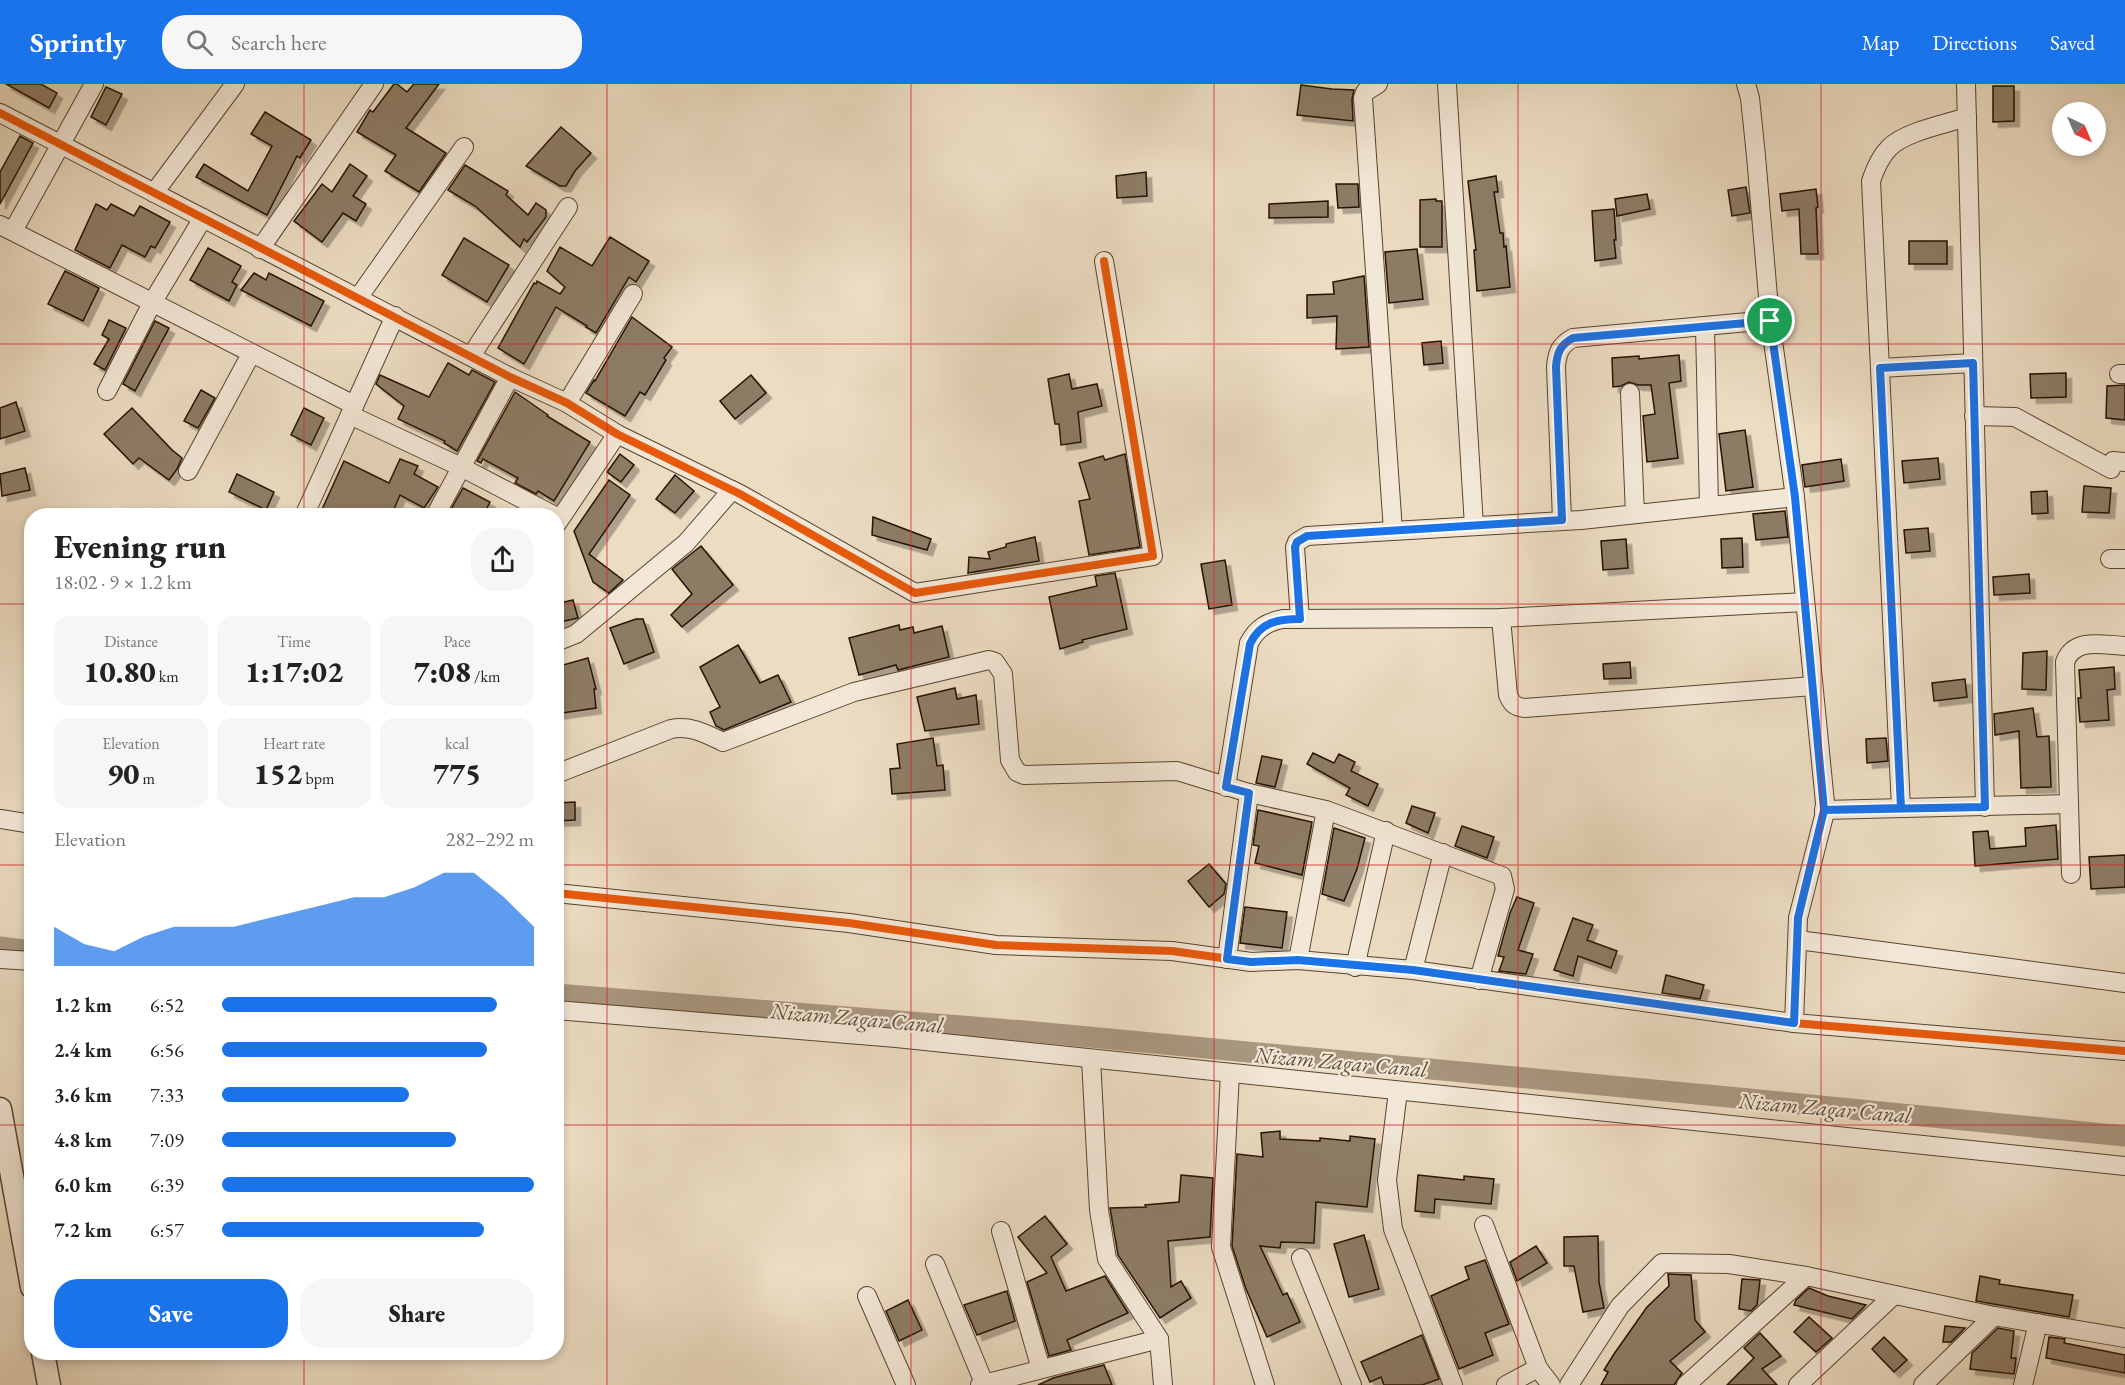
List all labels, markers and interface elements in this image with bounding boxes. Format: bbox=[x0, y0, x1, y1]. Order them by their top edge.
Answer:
search box bbox=[162, 15, 582, 69]
text: Sprintly bbox=[30, 24, 126, 60]
icon: search bbox=[183, 26, 216, 59]
text: Search here bbox=[231, 28, 327, 57]
text: Map bbox=[1862, 29, 1899, 56]
text: Directions bbox=[1932, 29, 2017, 56]
text: Saved bbox=[2050, 29, 2095, 56]
north arrow bbox=[2052, 102, 2106, 156]
map controls bbox=[2052, 102, 2106, 156]
pin bbox=[1744, 295, 1795, 346]
icon: arrive bbox=[1753, 304, 1786, 337]
text: Evening run bbox=[54, 525, 226, 568]
button: share bbox=[471, 528, 534, 591]
text: 18:02 · 9 × 1.2 km bbox=[54, 569, 192, 595]
text: Distance bbox=[104, 631, 158, 652]
text: Time bbox=[277, 631, 311, 652]
text: Pace bbox=[444, 631, 470, 652]
text: 10.80 bbox=[83, 652, 156, 691]
text: 1:17:02 bbox=[245, 652, 343, 691]
text: 7:08 bbox=[414, 652, 471, 691]
text: km bbox=[156, 666, 179, 687]
text: /km bbox=[471, 666, 500, 687]
text: Elevation bbox=[102, 733, 160, 754]
text: Heart rate bbox=[263, 733, 325, 754]
text: kcal bbox=[445, 733, 469, 754]
text: 90 bbox=[107, 754, 139, 793]
text: 152 bbox=[254, 754, 302, 793]
text: 775 bbox=[433, 754, 481, 793]
text: m bbox=[139, 768, 155, 789]
text: bpm bbox=[302, 768, 334, 789]
text: Elevation bbox=[54, 826, 126, 852]
text: 282–292 m bbox=[446, 826, 534, 852]
text: 1.2 km bbox=[54, 992, 112, 1018]
text: 6:52 bbox=[150, 992, 184, 1018]
water label: Nizam Zagar Canal bbox=[768, 996, 945, 1040]
text: 2.4 km bbox=[54, 1037, 112, 1063]
text: 6:56 bbox=[150, 1037, 184, 1063]
water label: Nizam Zagar Canal bbox=[1252, 1040, 1429, 1084]
text: 3.6 km bbox=[54, 1082, 112, 1108]
text: 7:33 bbox=[150, 1082, 184, 1108]
water label: Nizam Zagar Canal bbox=[1736, 1086, 1913, 1130]
text: 4.8 km bbox=[54, 1127, 112, 1153]
text: 7:09 bbox=[150, 1127, 184, 1153]
text: 6.0 km bbox=[54, 1172, 112, 1198]
text: 6:39 bbox=[150, 1172, 184, 1198]
text: 7.2 km bbox=[54, 1217, 112, 1243]
text: 6:57 bbox=[150, 1217, 184, 1243]
button: Save bbox=[54, 1279, 288, 1348]
button: Share bbox=[300, 1279, 534, 1348]

